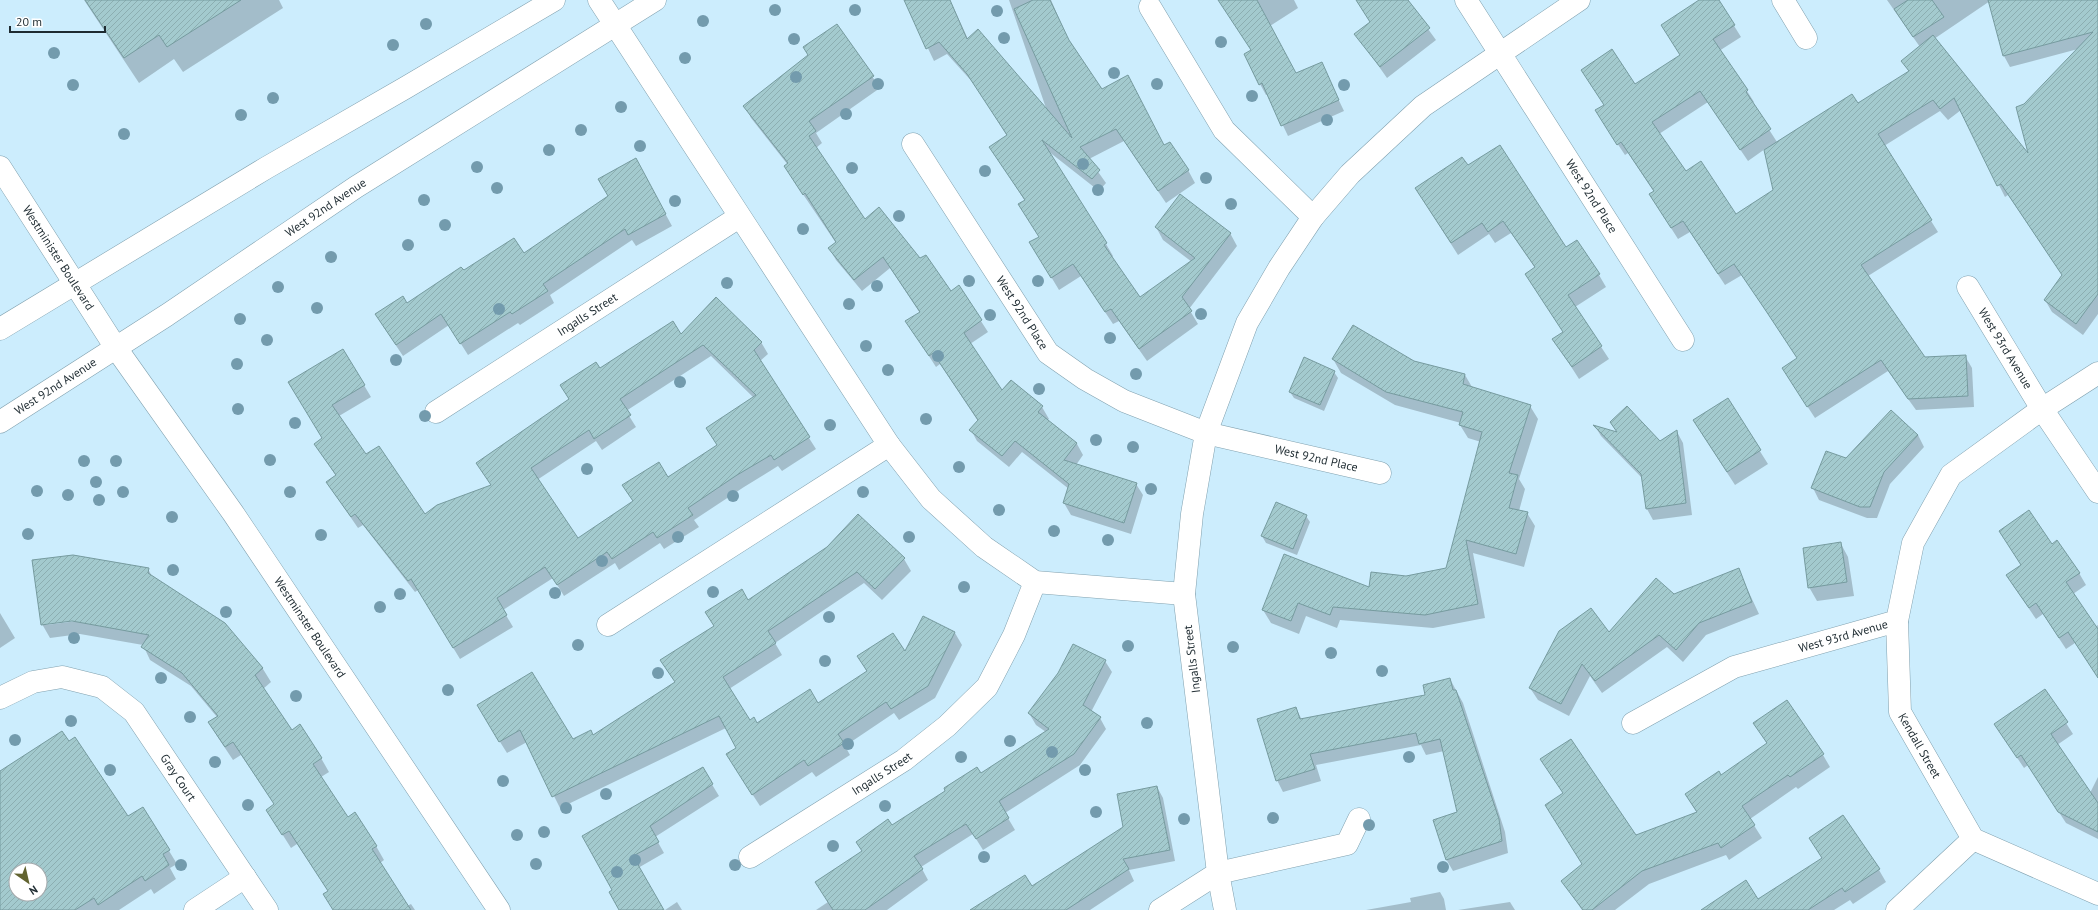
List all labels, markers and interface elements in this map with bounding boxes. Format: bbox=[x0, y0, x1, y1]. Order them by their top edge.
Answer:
scale bar bbox=[10, 8, 105, 34]
text: 20 m bbox=[16, 14, 42, 29]
street label: West 92nd Place bbox=[1563, 156, 1621, 236]
street label: West 92nd Avenue bbox=[282, 175, 369, 240]
street label: Westminister Boulevard bbox=[20, 202, 98, 313]
street label: West 92nd Place bbox=[993, 273, 1052, 352]
street label: Ingalls Street bbox=[554, 289, 620, 339]
street label: West 93rd Avenue bbox=[1976, 305, 2036, 391]
street label: West 92nd Avenue bbox=[12, 354, 99, 418]
street label: West 92nd Place bbox=[1273, 441, 1359, 475]
street label: Westminster Boulevard bbox=[271, 574, 349, 680]
street label: West 93rd Avenue bbox=[1797, 616, 1889, 655]
street label: Ingalls Street bbox=[1180, 624, 1203, 694]
street label: Kendall Street bbox=[1895, 710, 1944, 781]
street label: Ingalls Street bbox=[849, 749, 915, 798]
street label: Gray Court bbox=[157, 751, 200, 804]
north arrow bbox=[8, 862, 48, 902]
text: N bbox=[27, 882, 41, 898]

